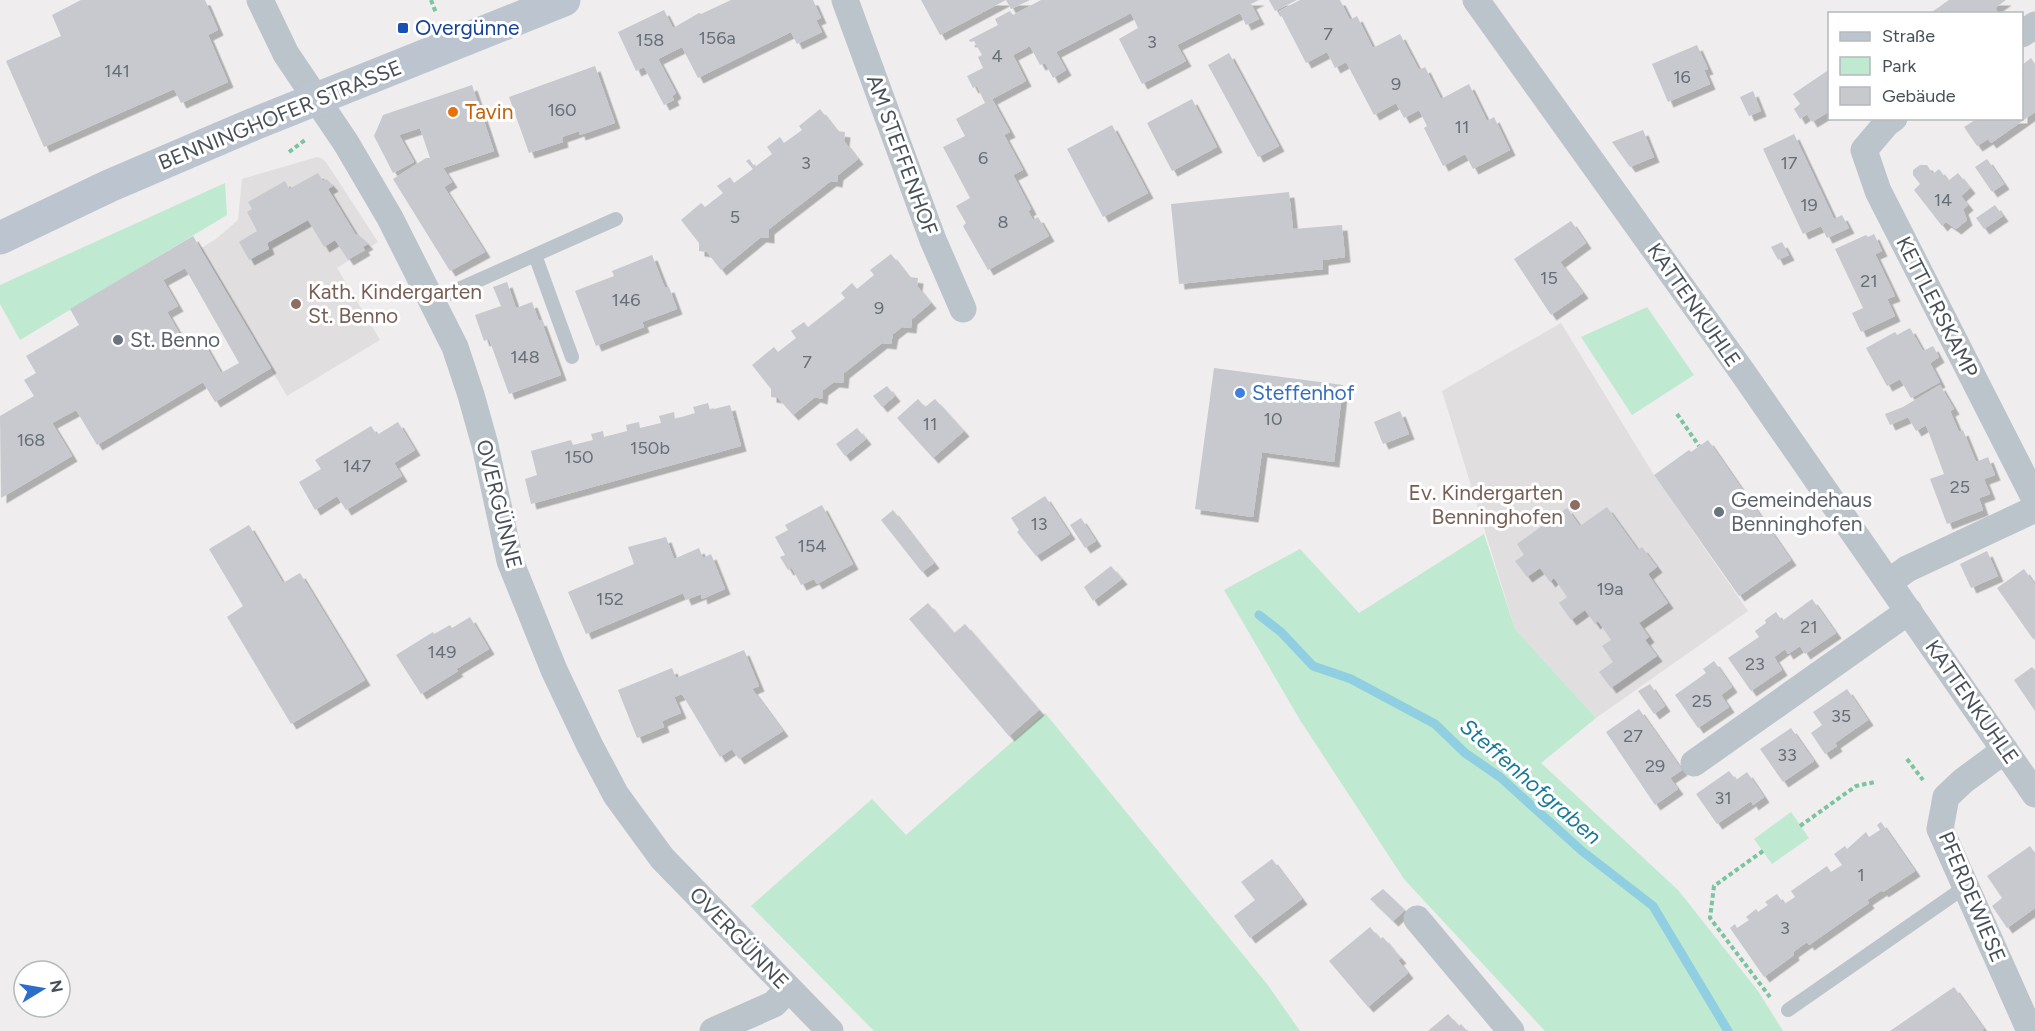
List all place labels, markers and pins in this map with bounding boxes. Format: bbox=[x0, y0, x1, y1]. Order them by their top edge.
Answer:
place label: Overgünne bbox=[415, 15, 519, 40]
marker: Overgünne bbox=[396, 21, 410, 35]
place label: Tavin bbox=[465, 99, 513, 124]
marker: Tavin bbox=[446, 105, 460, 119]
place label: Kath. Kindergarten St. Benno bbox=[308, 279, 482, 328]
marker: Kath. Kindergarten St. Benno bbox=[289, 297, 303, 311]
place label: St. Benno bbox=[130, 327, 220, 352]
marker: St. Benno bbox=[111, 333, 125, 347]
place label: Steffenhof bbox=[1252, 380, 1355, 405]
marker: Steffenhof bbox=[1233, 386, 1247, 400]
place label: Ev. Kindergarten Benninghofen bbox=[1409, 480, 1563, 529]
place label: Gemeindehaus Benninghofen bbox=[1731, 487, 1872, 536]
marker: Ev. Kindergarten Benninghofen bbox=[1568, 498, 1582, 512]
marker: Gemeindehaus Benninghofen bbox=[1712, 505, 1726, 519]

